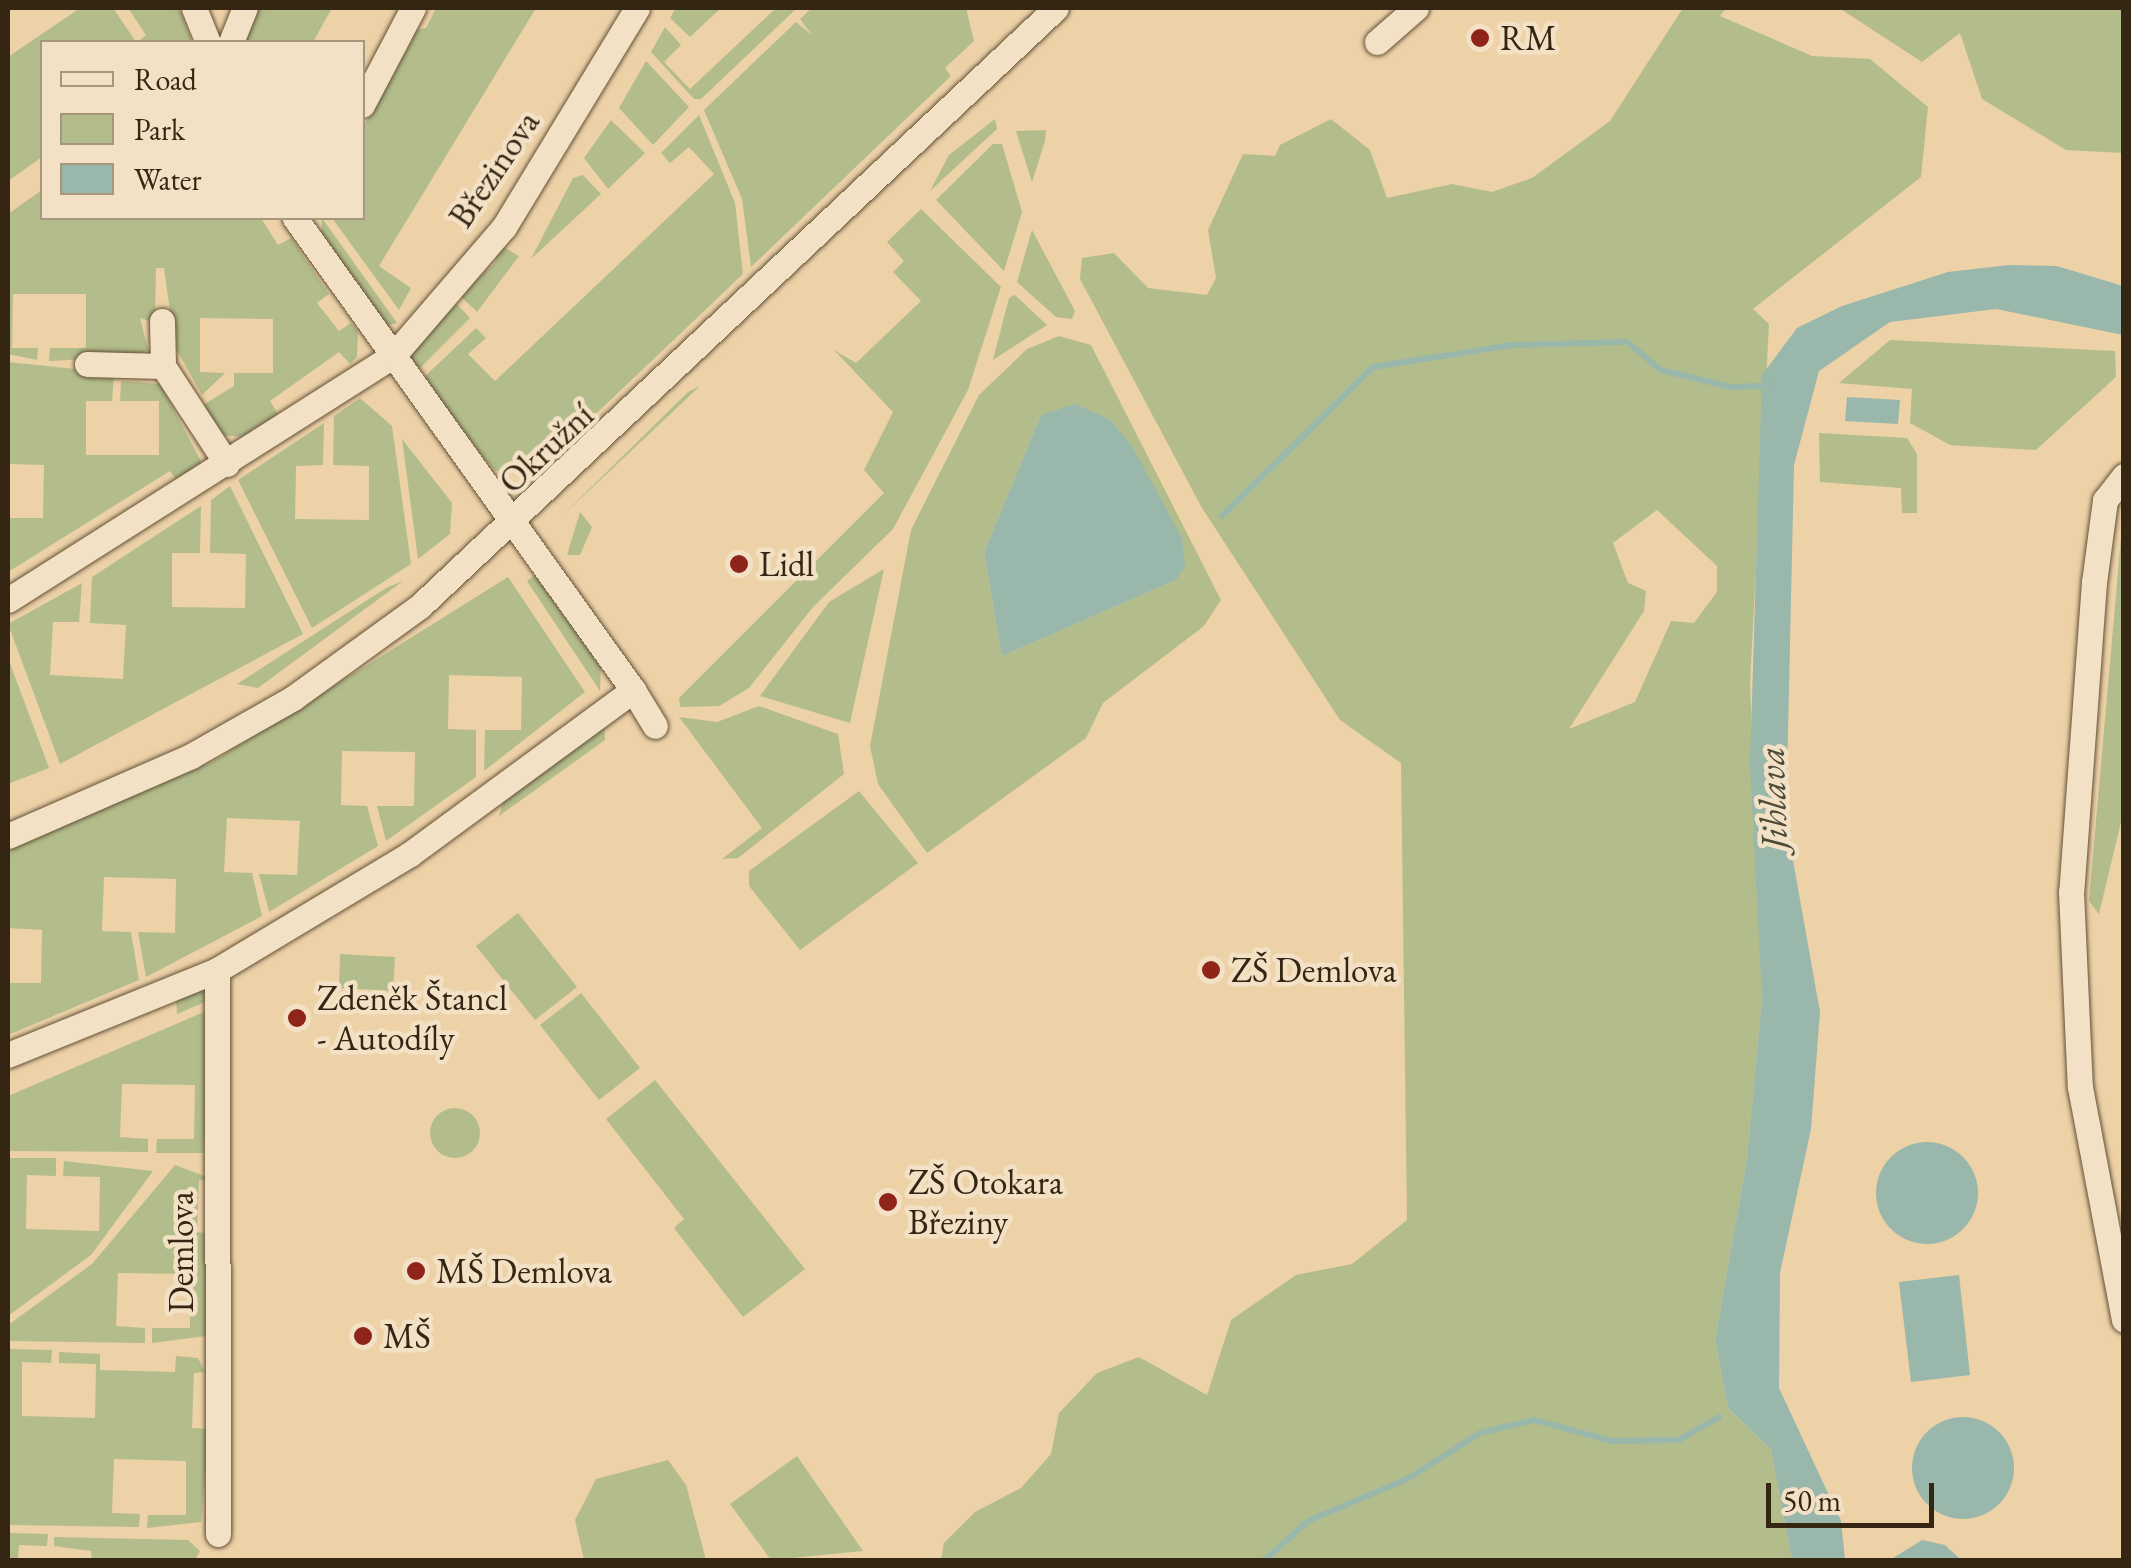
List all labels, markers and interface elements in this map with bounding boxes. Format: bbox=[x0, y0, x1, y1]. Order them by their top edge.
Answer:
place label: RM bbox=[1500, 17, 1556, 59]
marker: RM bbox=[1469, 27, 1491, 49]
legend bbox=[40, 40, 365, 220]
text: Road bbox=[134, 60, 197, 99]
street label: Březinova bbox=[440, 103, 548, 235]
text: Park bbox=[134, 110, 185, 149]
text: Water bbox=[134, 160, 202, 199]
street label: Okružní bbox=[490, 394, 602, 502]
place label: Lidl bbox=[759, 543, 814, 585]
marker: Lidl bbox=[728, 553, 750, 575]
water label: Jihlava bbox=[1747, 746, 1797, 850]
place label: ZŠ Demlova bbox=[1231, 949, 1397, 991]
marker: ZŠ Demlova bbox=[1200, 959, 1222, 981]
place label: Zdeněk Štancl - Autodíly bbox=[317, 977, 507, 1059]
marker: Zdeněk Štancl - Autodíly bbox=[286, 1007, 308, 1029]
place label: ZŠ Otokara Březiny bbox=[908, 1161, 1063, 1243]
street label: Demlova bbox=[160, 1191, 202, 1313]
marker: ZŠ Otokara Březiny bbox=[877, 1191, 899, 1213]
place label: MŠ Demlova bbox=[436, 1250, 612, 1292]
marker: MŠ Demlova bbox=[405, 1260, 427, 1282]
place label: MŠ bbox=[383, 1315, 431, 1357]
marker: MŠ bbox=[352, 1325, 374, 1347]
scale bar bbox=[1771, 1463, 1938, 1525]
text: 50 m bbox=[1783, 1481, 1841, 1520]

